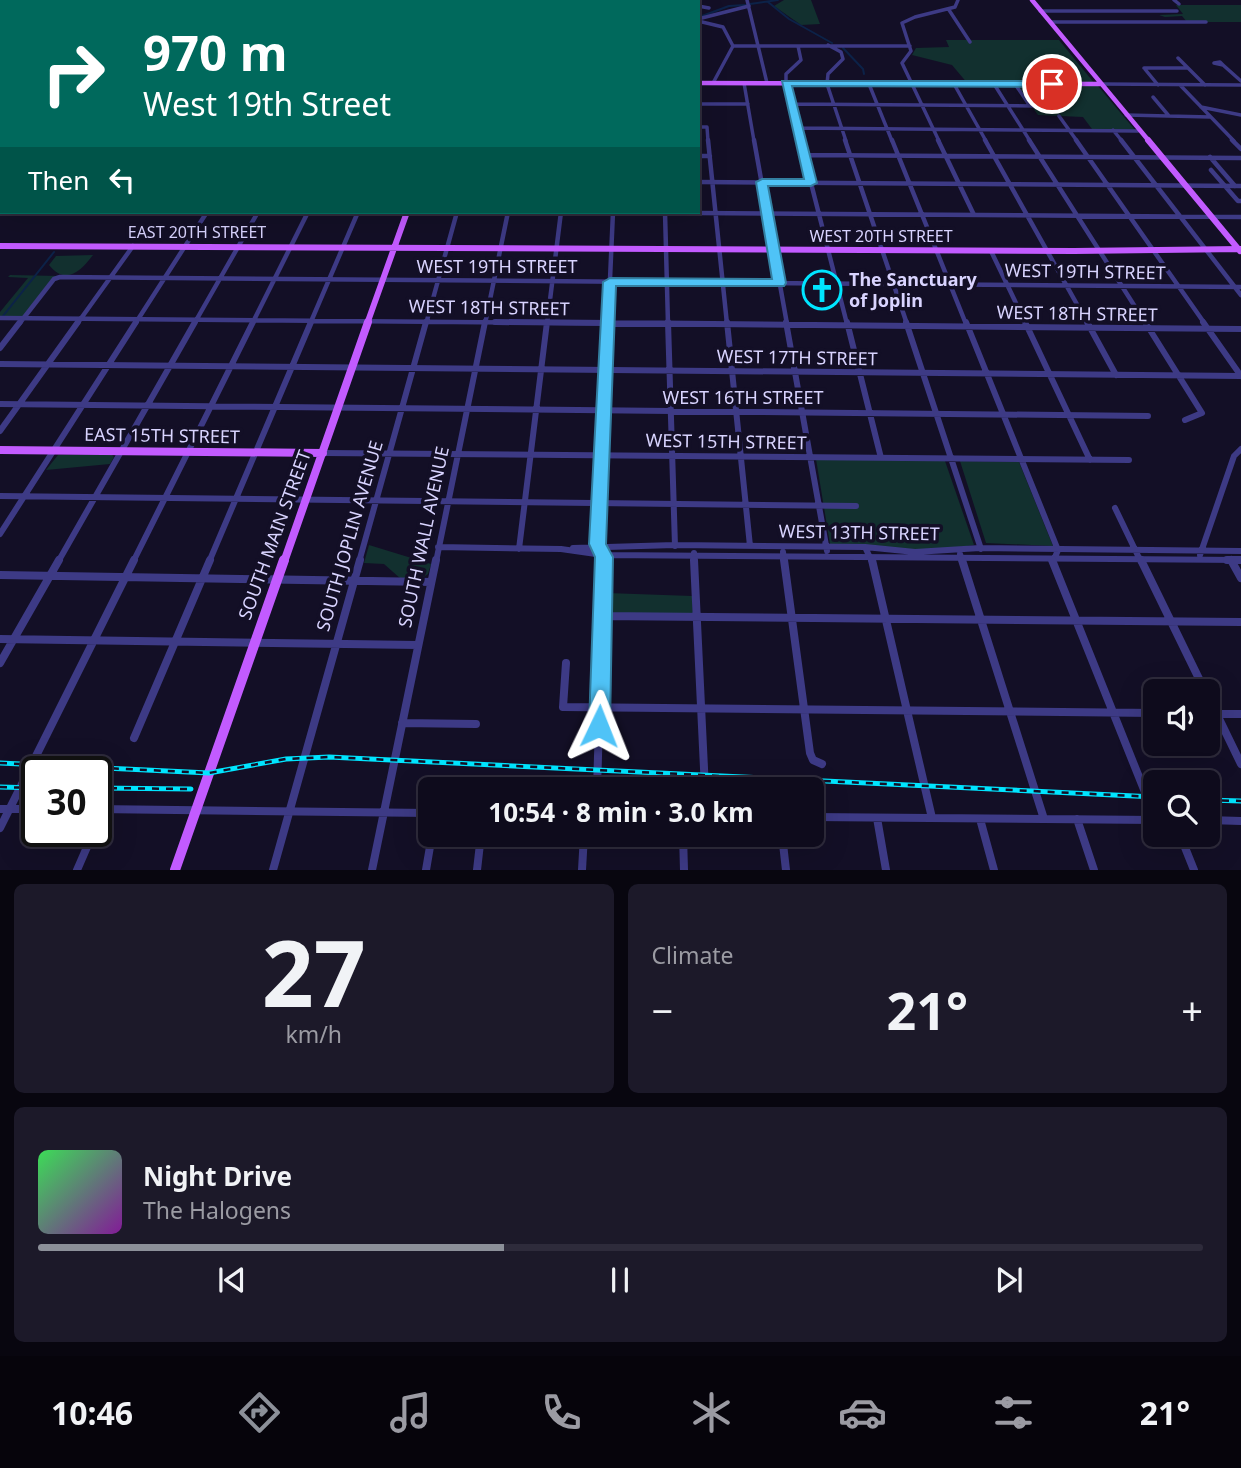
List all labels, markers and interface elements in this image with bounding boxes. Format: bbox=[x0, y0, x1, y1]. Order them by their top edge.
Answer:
text: 970 m bbox=[143, 19, 288, 85]
icon: right bbox=[28, 28, 119, 119]
pin bbox=[1022, 54, 1082, 114]
icon: arrive bbox=[1033, 65, 1071, 103]
text: West 19th Street bbox=[143, 82, 391, 125]
icon: left bbox=[103, 161, 141, 199]
text: Then bbox=[28, 162, 89, 198]
street label: EAST 20TH STREET bbox=[128, 221, 266, 243]
street label: WEST 20TH STREET bbox=[809, 225, 953, 247]
street label: WEST 19TH STREET bbox=[416, 254, 578, 278]
street label: WEST 19TH STREET bbox=[1004, 258, 1166, 284]
place label: The Sanctuary of Joplin bbox=[849, 267, 978, 312]
church icon: The Sanctuary of Joplin bbox=[801, 269, 843, 311]
street label: WEST 18TH STREET bbox=[408, 294, 570, 320]
street label: WEST 18TH STREET bbox=[996, 300, 1158, 326]
street label: WEST 17TH STREET bbox=[716, 344, 878, 370]
street label: WEST 16TH STREET bbox=[662, 385, 824, 409]
street label: EAST 15TH STREET bbox=[84, 422, 240, 448]
street label: WEST 15TH STREET bbox=[645, 428, 807, 454]
street label: SOUTH JOPLIN AVENUE bbox=[310, 438, 388, 634]
street label: SOUTH WALL AVENUE bbox=[392, 444, 454, 630]
street label: SOUTH MAIN STREET bbox=[232, 447, 316, 623]
street label: WEST 13TH STREET bbox=[778, 519, 940, 545]
map controls bbox=[1143, 679, 1220, 847]
button: sound bbox=[1143, 679, 1220, 756]
position arrow bbox=[562, 689, 636, 763]
speed limit sign: 30 bbox=[21, 756, 112, 847]
button: search bbox=[1143, 770, 1220, 847]
text: 10:54 · 8 min · 3.0 km bbox=[488, 794, 754, 830]
text: 27 bbox=[262, 910, 366, 1034]
text: Climate bbox=[652, 939, 734, 971]
text: 21° bbox=[886, 974, 968, 1045]
text: − bbox=[652, 984, 673, 1036]
text: + bbox=[1181, 984, 1203, 1036]
text: km/h bbox=[285, 1018, 342, 1050]
text: Night Drive bbox=[143, 1158, 292, 1194]
text: The Halogens bbox=[143, 1194, 291, 1226]
icon: previous bbox=[213, 1261, 251, 1299]
icon: pause bbox=[601, 1261, 639, 1299]
icon: next bbox=[990, 1261, 1028, 1299]
icon: directions bbox=[235, 1388, 284, 1437]
icon: music bbox=[386, 1388, 435, 1437]
icon: phone bbox=[537, 1388, 586, 1437]
icon: climate bbox=[687, 1388, 736, 1437]
icon: car bbox=[838, 1388, 887, 1437]
icon: filters bbox=[989, 1388, 1038, 1437]
text: 10:46 bbox=[51, 1391, 133, 1434]
text: 21° bbox=[1140, 1391, 1190, 1434]

